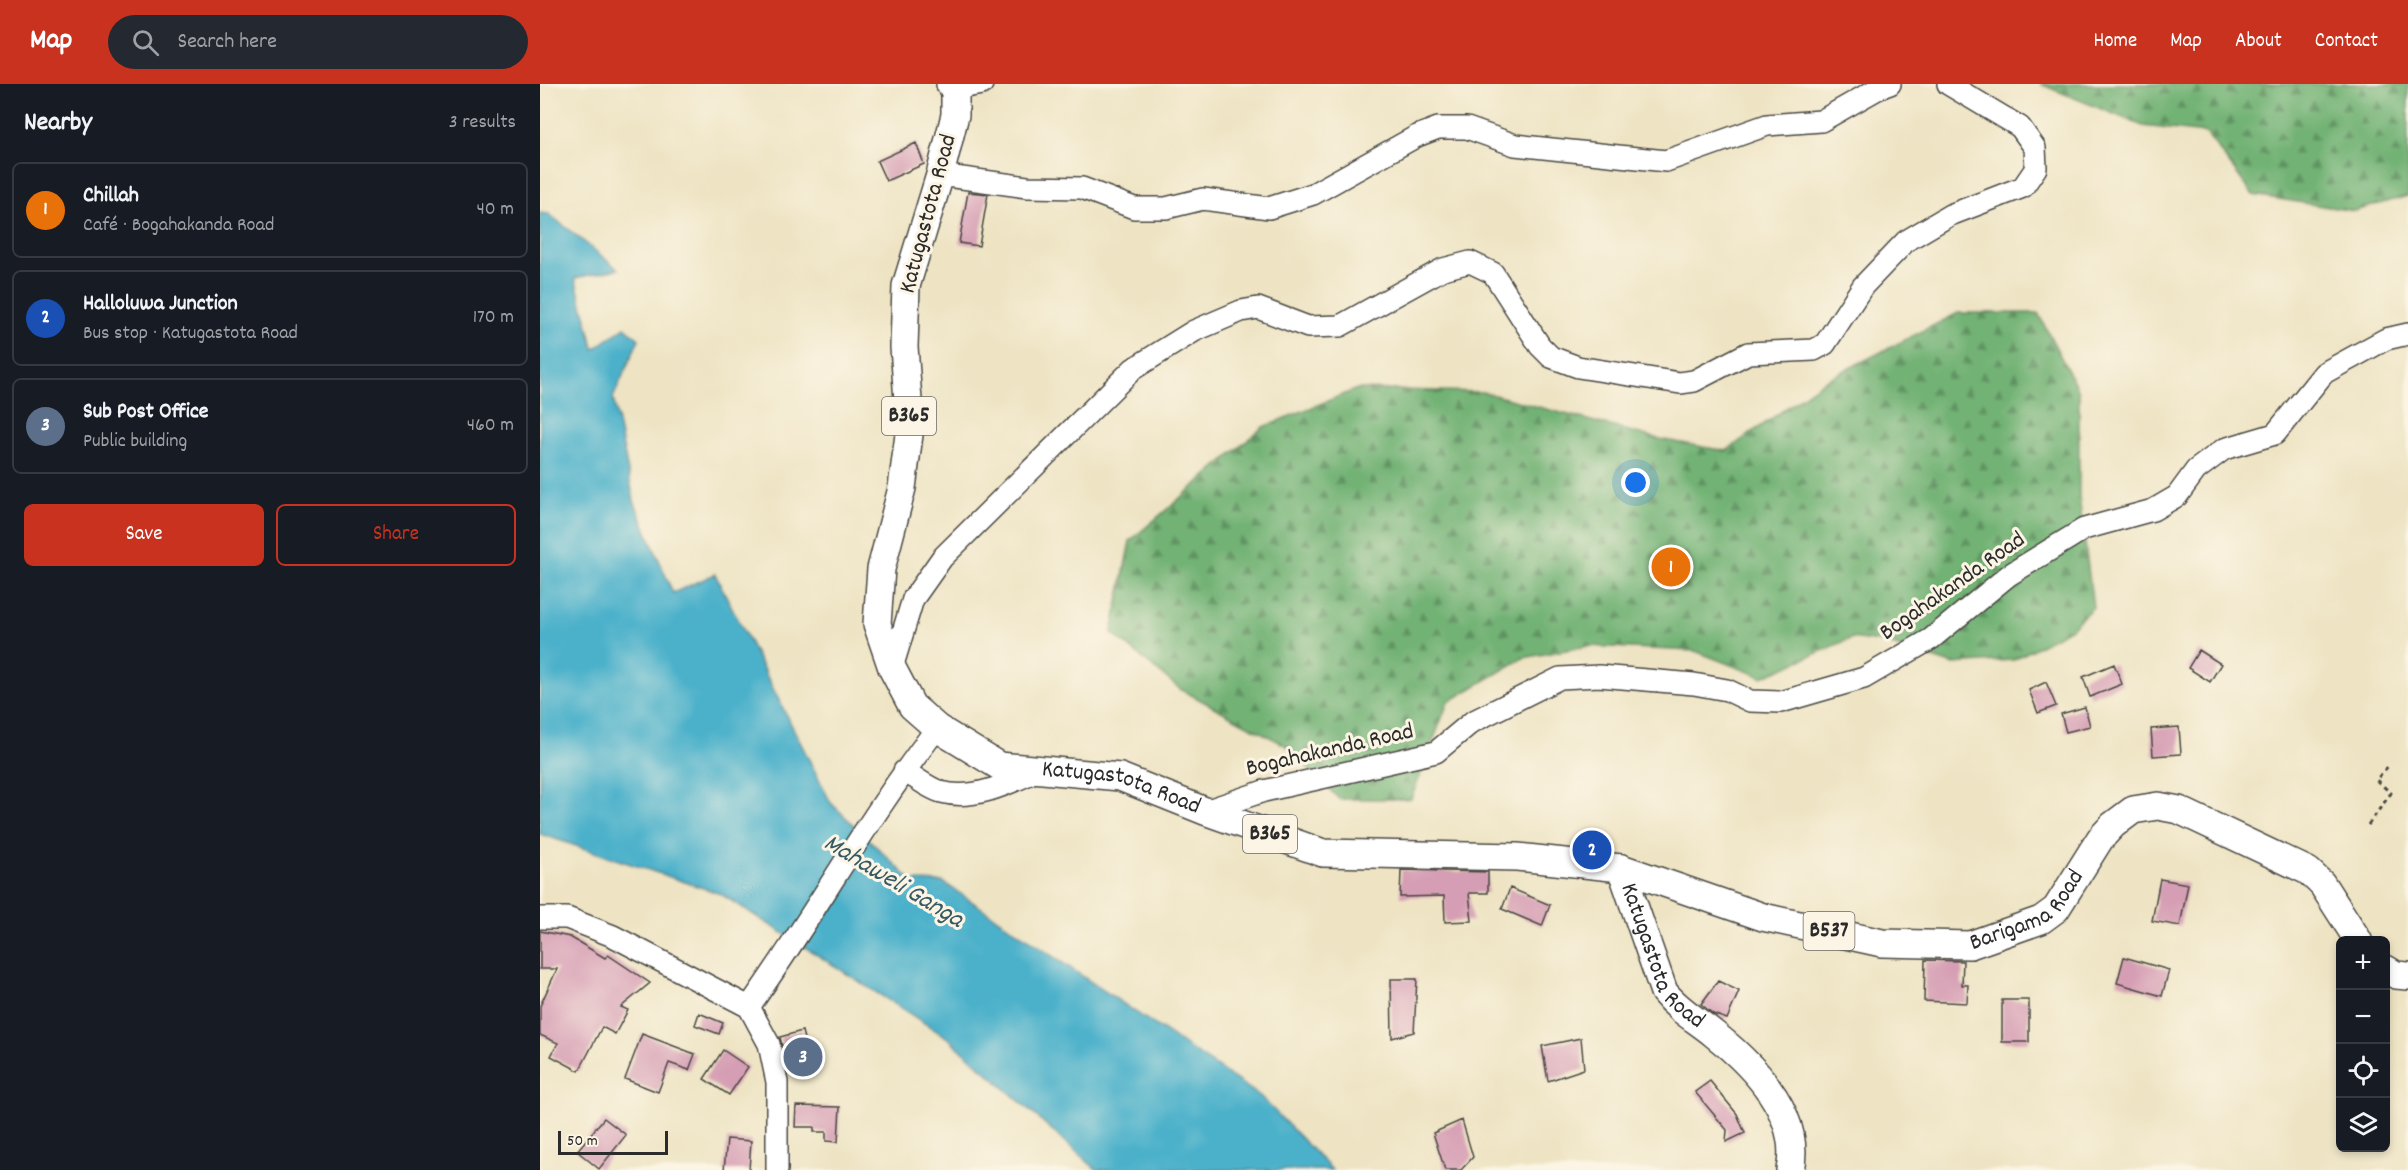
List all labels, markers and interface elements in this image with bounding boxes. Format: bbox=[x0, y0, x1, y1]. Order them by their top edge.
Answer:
search box bbox=[108, 15, 528, 69]
text: Map bbox=[30, 22, 72, 62]
icon: search bbox=[129, 26, 162, 59]
text: Search here bbox=[177, 27, 277, 58]
text: Home bbox=[2093, 27, 2137, 57]
text: Map bbox=[2170, 27, 2202, 57]
text: About bbox=[2235, 27, 2282, 57]
text: Contact bbox=[2315, 27, 2378, 57]
text: Nearby bbox=[24, 105, 92, 142]
text: 3 results bbox=[449, 109, 516, 137]
street label: Katugastota Road bbox=[891, 131, 967, 297]
text: Chillah bbox=[83, 181, 139, 212]
text: 1 bbox=[43, 196, 48, 224]
text: 40 m bbox=[476, 196, 514, 224]
text: Café · Bogahakanda Road bbox=[83, 212, 274, 240]
text: Halloluwa Junction bbox=[83, 289, 238, 320]
text: 2 bbox=[41, 304, 50, 332]
text: 170 m bbox=[473, 304, 514, 332]
text: Bus stop · Katugastota Road bbox=[83, 320, 298, 348]
text: Sub Post Office bbox=[83, 397, 208, 428]
road number: B365 bbox=[882, 397, 936, 435]
text: 3 bbox=[41, 412, 50, 440]
text: 460 m bbox=[467, 412, 514, 440]
text: Public building bbox=[83, 428, 187, 456]
your location bbox=[1621, 468, 1650, 497]
button: Save bbox=[24, 504, 264, 566]
button: Share bbox=[276, 504, 516, 566]
street label: Bogahakanda Road bbox=[1873, 524, 2033, 650]
pin: 1 bbox=[1652, 544, 1690, 590]
street label: Bogahakanda Road bbox=[1243, 715, 1417, 787]
street label: Katugastota Road bbox=[1040, 753, 1205, 824]
road number: B365 bbox=[1243, 815, 1297, 853]
water label: Mahaweli Ganga bbox=[816, 826, 972, 939]
pin: 2 bbox=[1572, 828, 1612, 873]
street label: Barigama Road bbox=[1965, 863, 2093, 961]
street label: Katugastota Road bbox=[1611, 879, 1711, 1038]
road number: B537 bbox=[1804, 912, 1854, 950]
map controls bbox=[2336, 936, 2390, 1152]
button: + bbox=[2336, 936, 2390, 990]
button: − bbox=[2336, 990, 2390, 1044]
pin: 3 bbox=[784, 1034, 822, 1080]
button: locate bbox=[2336, 1044, 2390, 1098]
button: layers bbox=[2336, 1098, 2390, 1152]
scale bar bbox=[558, 1128, 668, 1156]
text: 50 m bbox=[567, 1130, 598, 1153]

